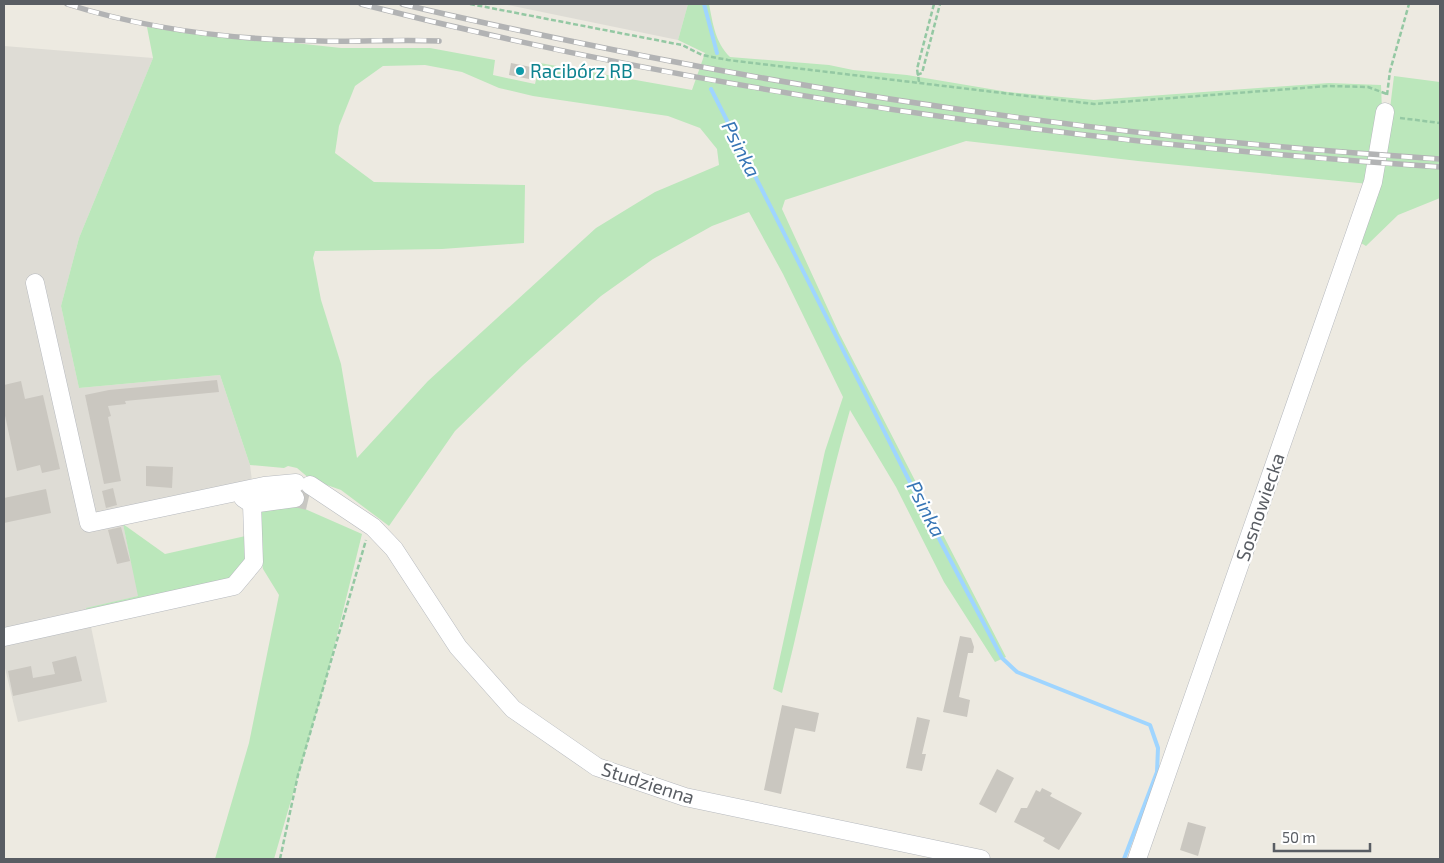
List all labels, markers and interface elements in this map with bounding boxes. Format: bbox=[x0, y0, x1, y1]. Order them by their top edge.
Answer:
place label: Racibórz RB bbox=[530, 59, 633, 82]
marker: Racibórz RB bbox=[514, 65, 526, 77]
water label: Psinka bbox=[718, 116, 766, 181]
street label: Sosnowiecka bbox=[1230, 450, 1289, 564]
water label: Psinka bbox=[903, 476, 951, 541]
street label: Studzienna bbox=[599, 757, 698, 808]
scale bar bbox=[1274, 820, 1370, 852]
text: 50 m bbox=[1282, 828, 1316, 846]

